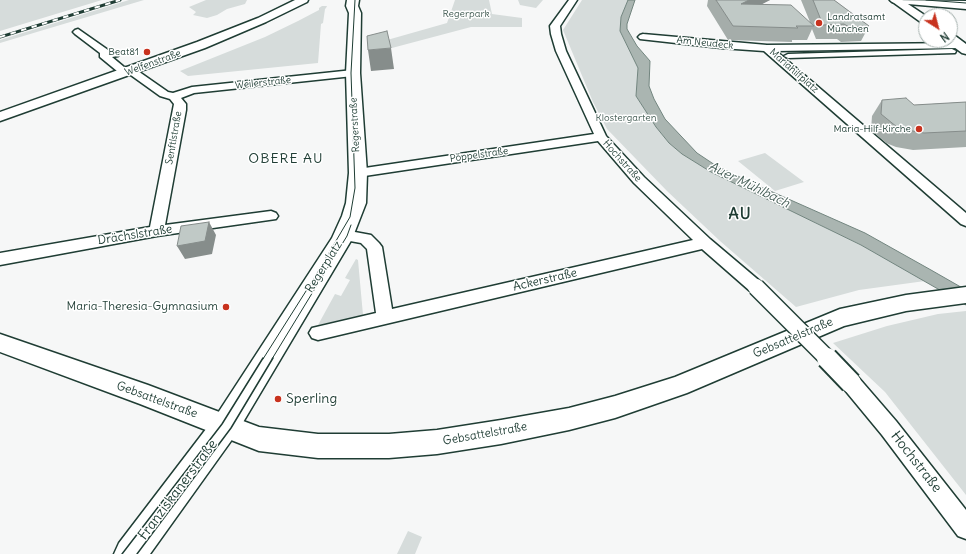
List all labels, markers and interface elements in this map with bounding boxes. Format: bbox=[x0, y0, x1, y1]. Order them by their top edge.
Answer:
park label: Regerpark bbox=[442, 8, 490, 20]
north arrow bbox=[918, 8, 958, 48]
place label: Landratsamt München bbox=[827, 11, 885, 34]
marker: Landratsamt München bbox=[814, 18, 824, 28]
text: N bbox=[937, 29, 952, 45]
street label: Am Neudeck bbox=[676, 34, 734, 52]
place label: Beat81 bbox=[108, 46, 139, 58]
street label: Mariahilfplatz bbox=[767, 46, 821, 96]
street label: Welfenstraße bbox=[123, 47, 183, 79]
marker: Beat81 bbox=[142, 47, 152, 57]
street label: Weilerstraße bbox=[234, 74, 292, 92]
street label: Regerstraße bbox=[348, 97, 362, 153]
street label: Senftlstraße bbox=[163, 110, 185, 166]
park label: Klostergarten bbox=[595, 112, 657, 124]
place label: Maria-Hilf-Kirche bbox=[834, 123, 911, 135]
marker: Maria-Hilf-Kirche bbox=[914, 124, 924, 134]
street label: Hochstraße bbox=[600, 138, 644, 184]
street label: Pöppelstraße bbox=[449, 145, 509, 165]
district label: OBERE AU bbox=[248, 151, 324, 167]
water label: Auer Mühlbach bbox=[706, 159, 792, 211]
district label: AU bbox=[728, 204, 752, 224]
street label: Drächslstraße bbox=[97, 222, 173, 248]
street label: Regerplatz bbox=[303, 239, 345, 295]
street label: Ackerstraße bbox=[512, 266, 578, 294]
place label: Maria-Theresia-Gymnasium bbox=[67, 300, 218, 314]
marker: Maria-Theresia-Gymnasium bbox=[221, 302, 231, 312]
street label: Gebsattelstraße bbox=[751, 315, 835, 361]
street label: Gebsattelstraße bbox=[114, 379, 200, 421]
place label: Sperling bbox=[286, 391, 337, 407]
marker: Sperling bbox=[273, 394, 283, 404]
street label: Gebsattelstraße bbox=[442, 420, 528, 448]
street label: Hochstraße bbox=[887, 428, 945, 496]
street label: Franziskanerstraße bbox=[135, 436, 221, 544]

